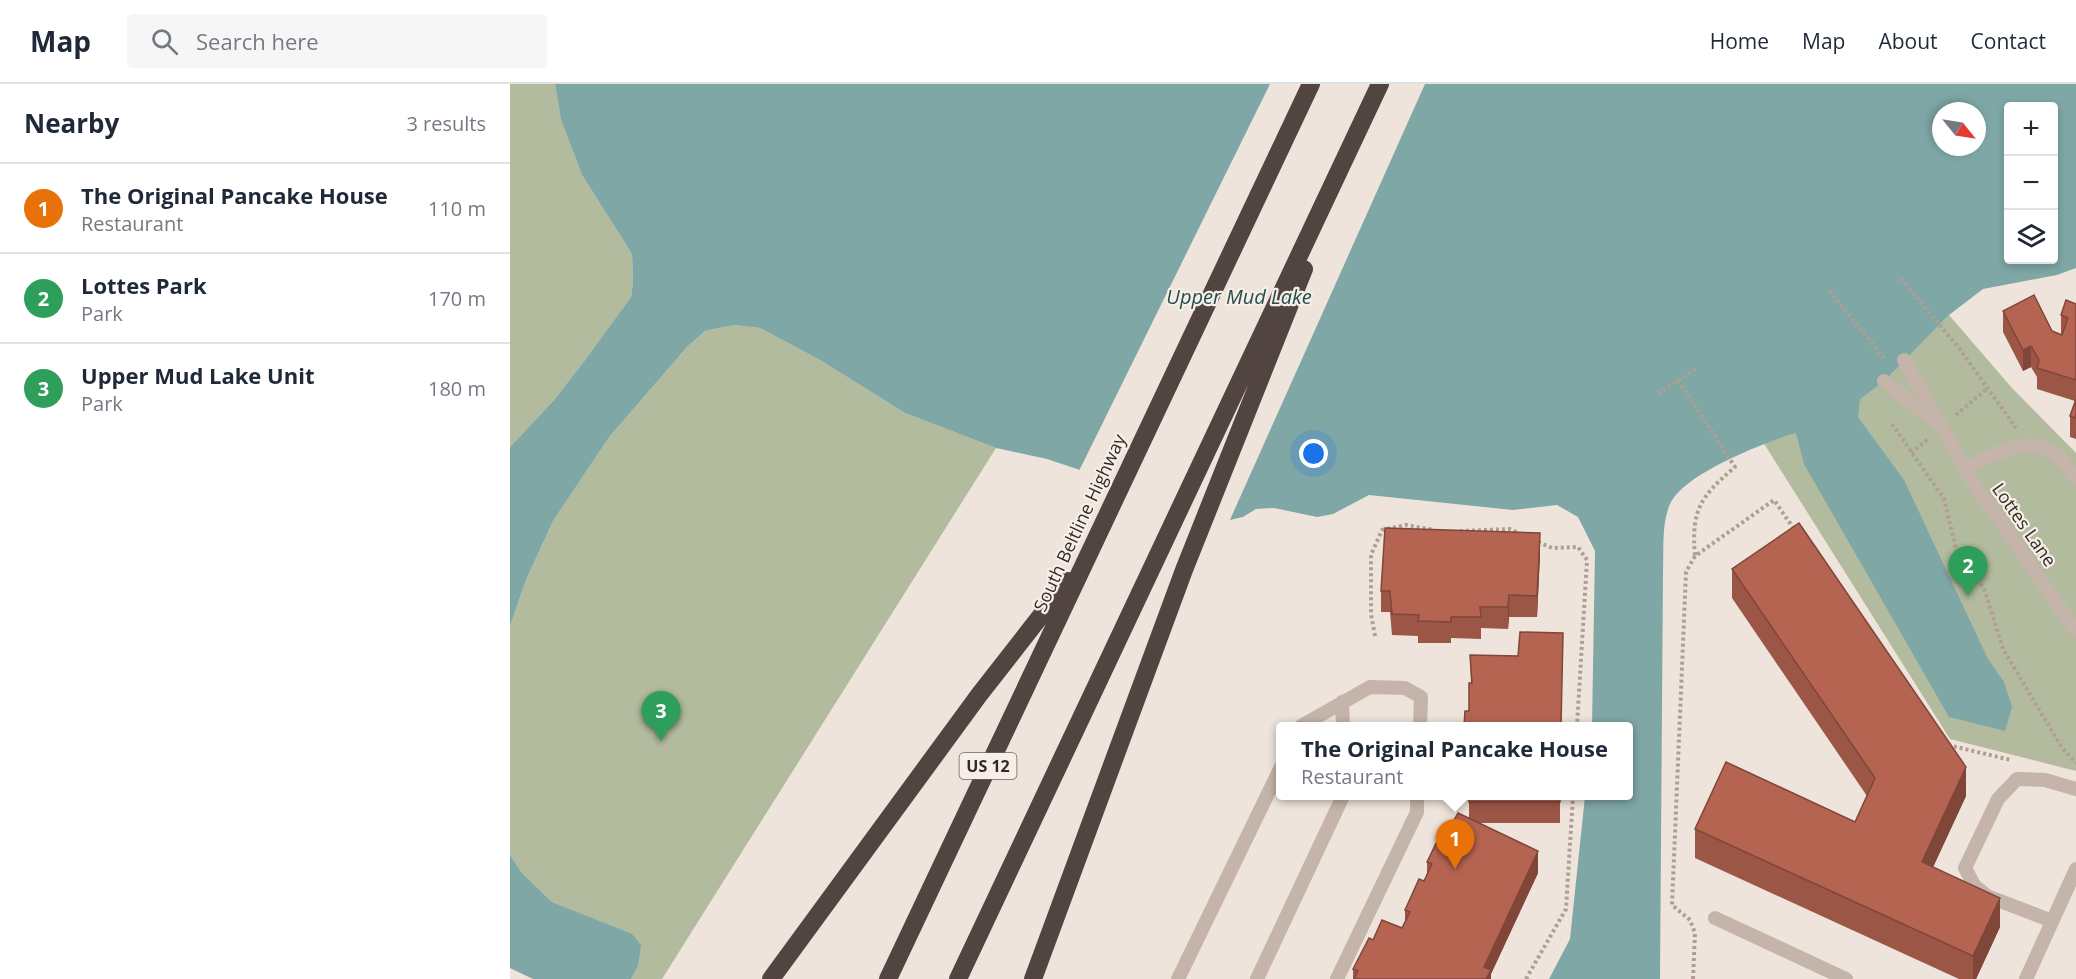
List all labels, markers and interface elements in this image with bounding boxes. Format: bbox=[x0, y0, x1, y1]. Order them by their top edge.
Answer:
search box bbox=[127, 14, 547, 68]
text: Map bbox=[30, 22, 91, 60]
icon: search bbox=[148, 25, 181, 58]
text: Search here bbox=[196, 26, 319, 56]
text: Home bbox=[1710, 27, 1769, 55]
text: Map bbox=[1802, 27, 1845, 55]
text: About bbox=[1878, 27, 1938, 55]
text: Contact bbox=[1971, 27, 2046, 55]
north arrow bbox=[1932, 102, 1986, 156]
map controls bbox=[2004, 102, 2058, 264]
button: + bbox=[2004, 102, 2058, 156]
text: Nearby bbox=[24, 105, 119, 141]
text: 3 results bbox=[406, 110, 486, 137]
button: − bbox=[2004, 156, 2058, 210]
text: The Original Pancake House bbox=[81, 180, 388, 210]
text: 1 bbox=[38, 195, 49, 222]
text: 110 m bbox=[428, 195, 486, 222]
text: Restaurant bbox=[81, 210, 183, 237]
button: layers bbox=[2004, 210, 2058, 264]
text: Lottes Park bbox=[81, 270, 207, 300]
water label: Upper Mud Lake bbox=[1166, 283, 1312, 310]
text: 2 bbox=[38, 285, 49, 312]
text: 170 m bbox=[428, 285, 486, 312]
text: Park bbox=[81, 300, 123, 327]
text: Upper Mud Lake Unit bbox=[81, 360, 314, 390]
text: 3 bbox=[38, 375, 49, 402]
text: 180 m bbox=[428, 375, 486, 402]
text: Park bbox=[81, 390, 123, 417]
street label: South Beltline Highway bbox=[1027, 429, 1131, 615]
your location bbox=[1299, 439, 1328, 468]
street label: Lottes Lane bbox=[1987, 478, 2062, 571]
pin: 2 bbox=[1948, 546, 1988, 596]
pin: 3 bbox=[642, 692, 680, 741]
popup bbox=[1276, 722, 1633, 800]
text: The Original Pancake House bbox=[1301, 733, 1608, 763]
road number: US 12 bbox=[960, 753, 1016, 779]
text: Restaurant bbox=[1301, 763, 1403, 790]
pin: 1 bbox=[1436, 820, 1474, 869]

